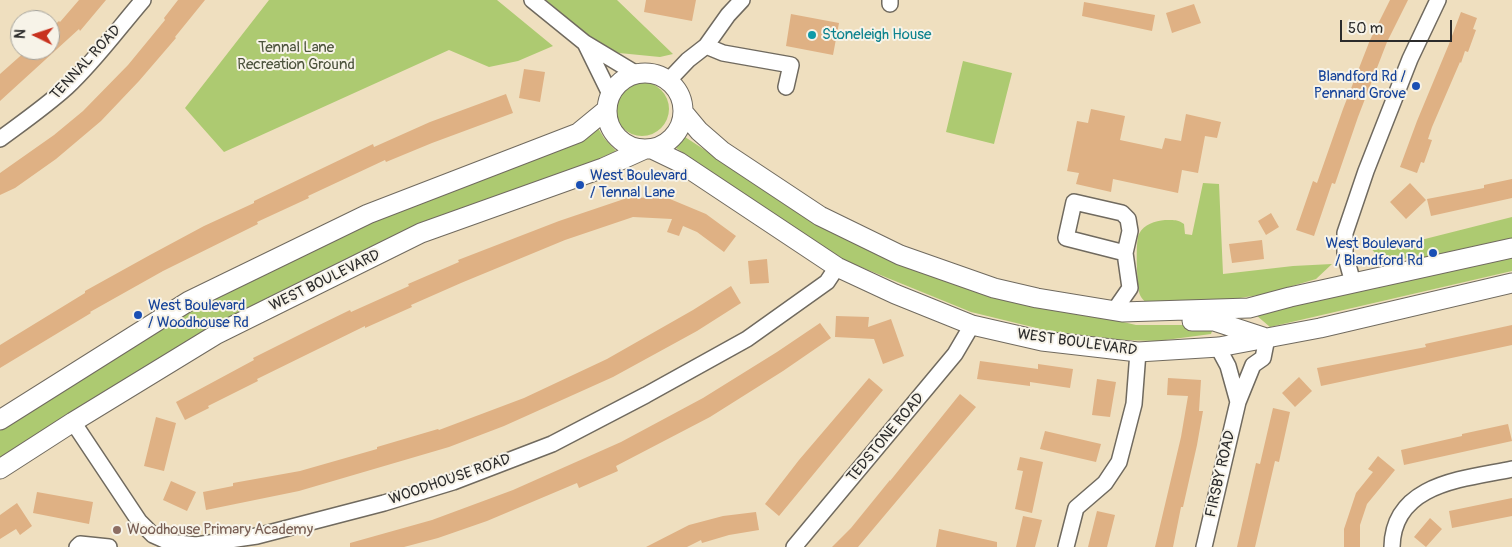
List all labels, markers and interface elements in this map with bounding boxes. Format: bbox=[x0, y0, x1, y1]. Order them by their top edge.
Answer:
north arrow bbox=[10, 10, 60, 60]
scale bar bbox=[1342, 10, 1454, 42]
text: 50 m bbox=[1348, 19, 1383, 38]
street label: TENNAL ROAD bbox=[47, 22, 125, 104]
place label: Stoneleigh House bbox=[822, 26, 931, 44]
text: N bbox=[12, 29, 29, 39]
marker: Stoneleigh House bbox=[806, 29, 818, 41]
park label: Tennal Lane Recreation Ground bbox=[237, 39, 355, 74]
place label: Blandford Rd / Pennard Grove bbox=[1314, 68, 1406, 103]
marker: Blandford Rd / Pennard Grove bbox=[1410, 80, 1422, 92]
place label: West Boulevard / Tennal Lane bbox=[590, 167, 687, 202]
marker: West Boulevard / Tennal Lane bbox=[574, 179, 586, 191]
place label: West Boulevard / Blandford Rd bbox=[1326, 235, 1423, 270]
street label: WEST BOULEVARD bbox=[267, 246, 383, 316]
marker: West Boulevard / Blandford Rd bbox=[1427, 247, 1439, 259]
place label: West Boulevard / Woodhouse Rd bbox=[148, 297, 249, 332]
marker: West Boulevard / Woodhouse Rd bbox=[132, 309, 144, 321]
street label: WEST BOULEVARD bbox=[1016, 326, 1138, 360]
street label: TEDSTONE ROAD bbox=[844, 390, 928, 486]
street label: FIRSBY ROAD bbox=[1202, 429, 1240, 519]
street label: WOODHOUSE ROAD bbox=[387, 451, 513, 509]
place label: Woodhouse Primary Academy bbox=[127, 521, 313, 539]
marker: Woodhouse Primary Academy bbox=[111, 524, 123, 536]

